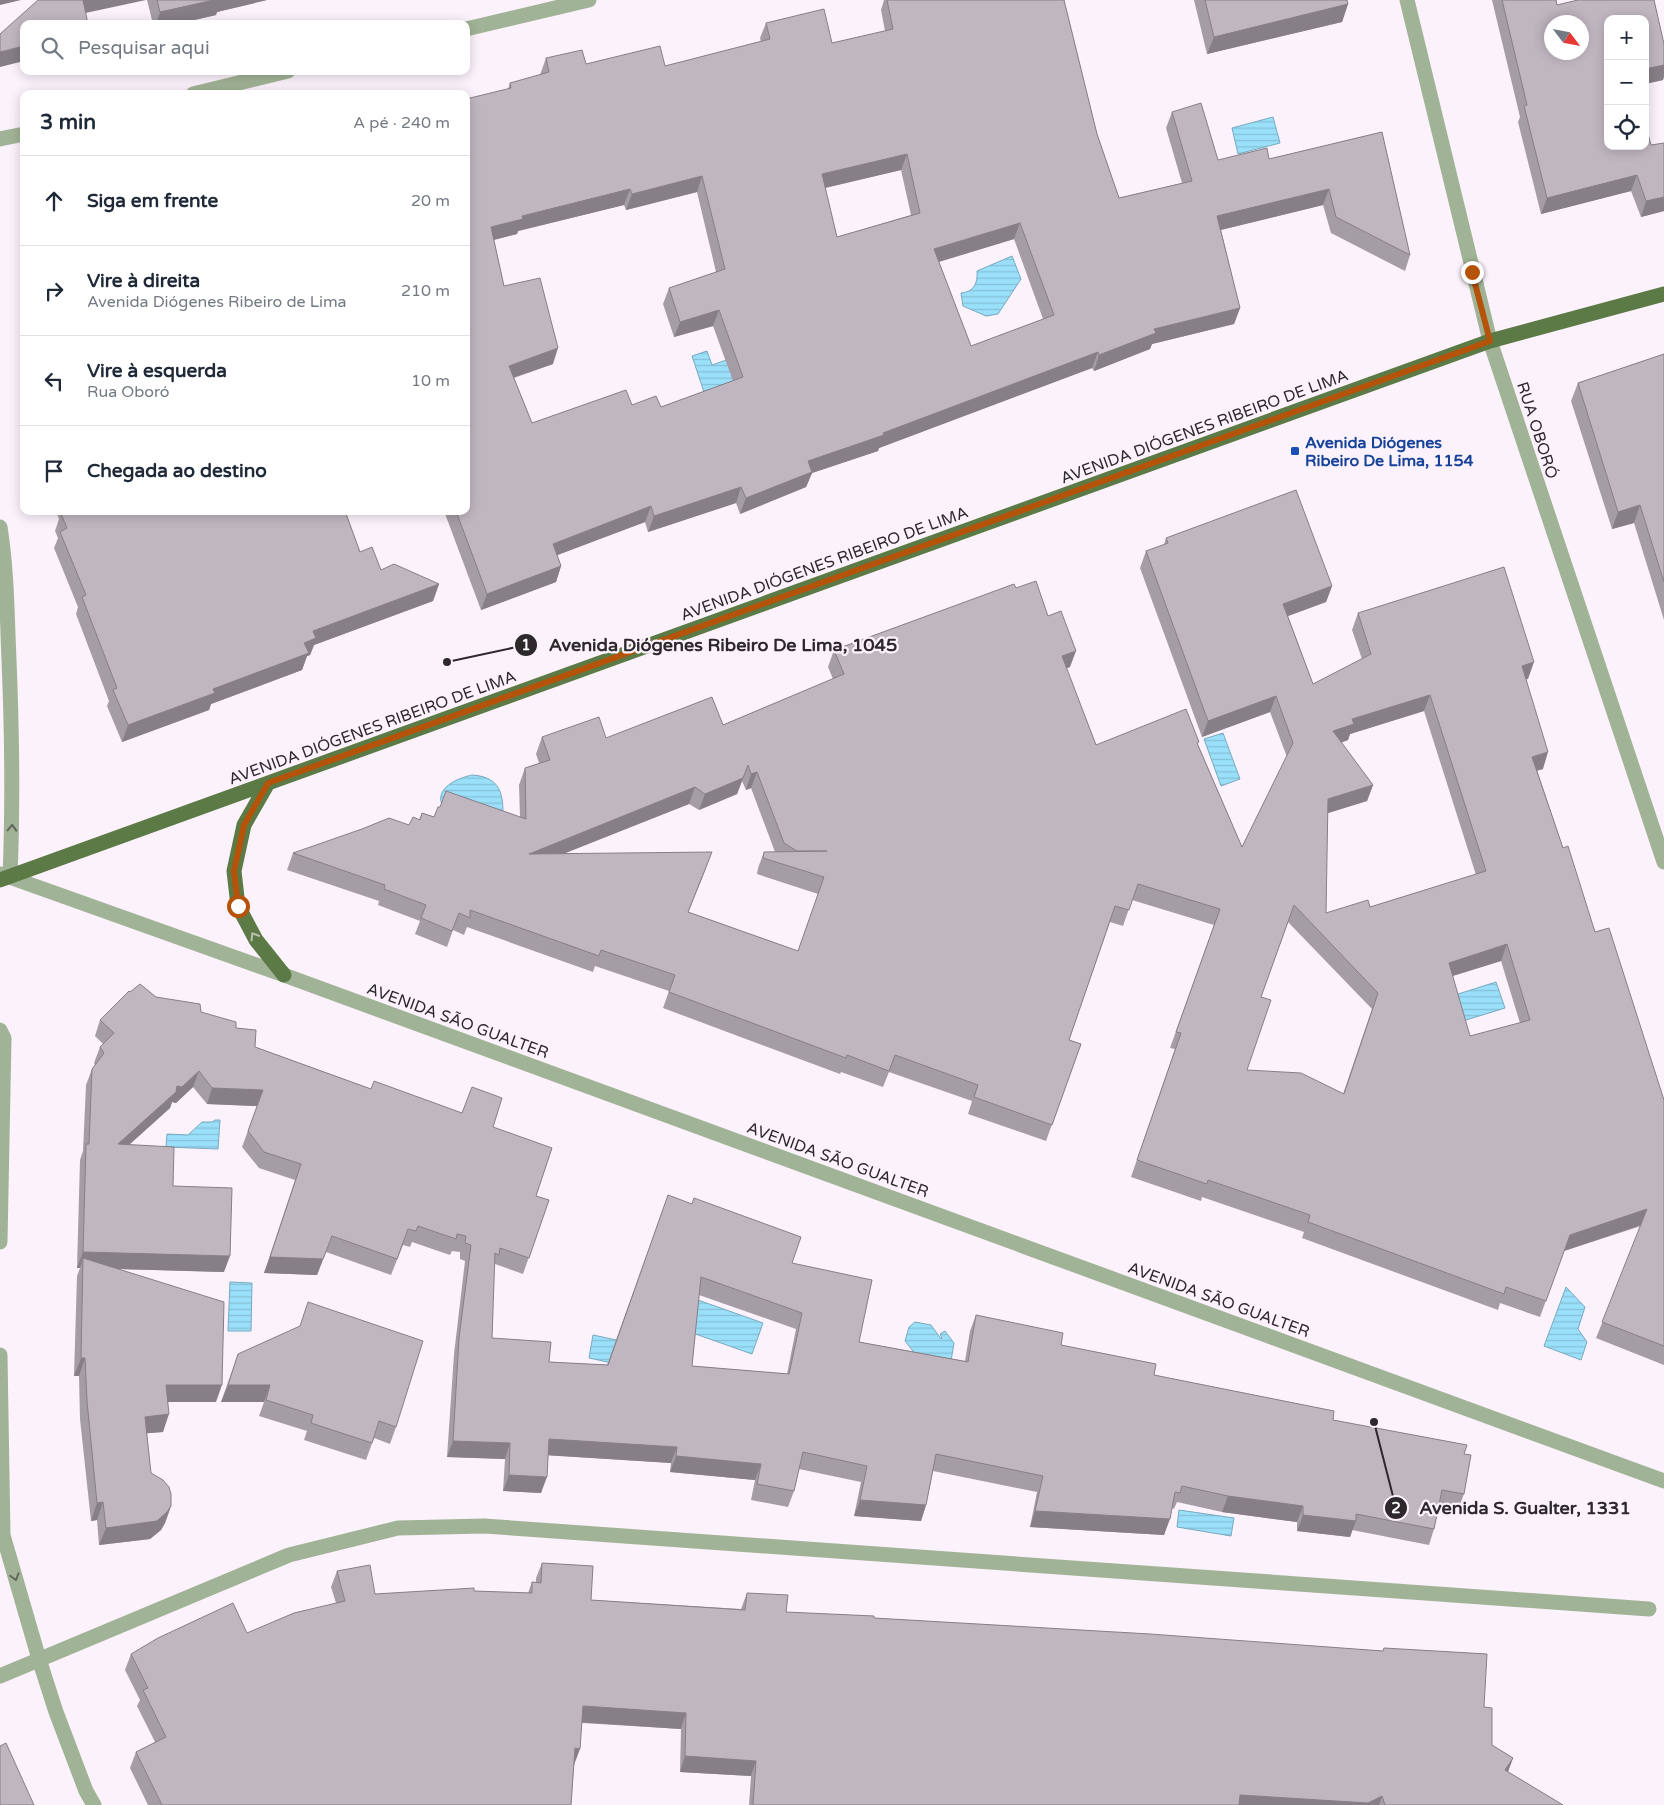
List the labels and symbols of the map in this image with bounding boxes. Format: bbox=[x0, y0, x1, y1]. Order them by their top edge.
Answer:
north arrow bbox=[1544, 15, 1589, 60]
route end bbox=[1461, 261, 1484, 284]
street label: AVENIDA DIÓGENES RIBEIRO DE LIMA bbox=[1058, 365, 1351, 488]
street label: RUA OBORÓ bbox=[1512, 379, 1562, 481]
place label: Avenida Diógenes Ribeiro De Lima, 1154 bbox=[1305, 433, 1474, 471]
marker: Avenida Diógenes Ribeiro De Lima, 1154 bbox=[1289, 445, 1301, 457]
street label: AVENIDA DIÓGENES RIBEIRO DE LIMA bbox=[678, 502, 971, 625]
callout: Avenida Diógenes Ribeiro De Lima, 1045 bbox=[514, 629, 907, 662]
text: Avenida Diógenes Ribeiro De Lima, 1045 bbox=[549, 634, 897, 656]
text: 1 bbox=[521, 636, 531, 654]
street label: AVENIDA DIÓGENES RIBEIRO DE LIMA bbox=[226, 666, 519, 789]
one-way arrow bbox=[7, 824, 18, 832]
route start bbox=[227, 895, 250, 918]
one-way arrow bbox=[251, 933, 261, 942]
street label: AVENIDA SÃO GUALTER bbox=[364, 979, 551, 1063]
street label: AVENIDA SÃO GUALTER bbox=[744, 1118, 931, 1202]
street label: AVENIDA SÃO GUALTER bbox=[1125, 1258, 1312, 1342]
callout: Avenida S. Gualter, 1331 bbox=[1384, 1491, 1640, 1524]
text: Avenida S. Gualter, 1331 bbox=[1419, 1497, 1631, 1519]
text: 2 bbox=[1391, 1499, 1401, 1517]
one-way arrow bbox=[10, 1572, 20, 1580]

